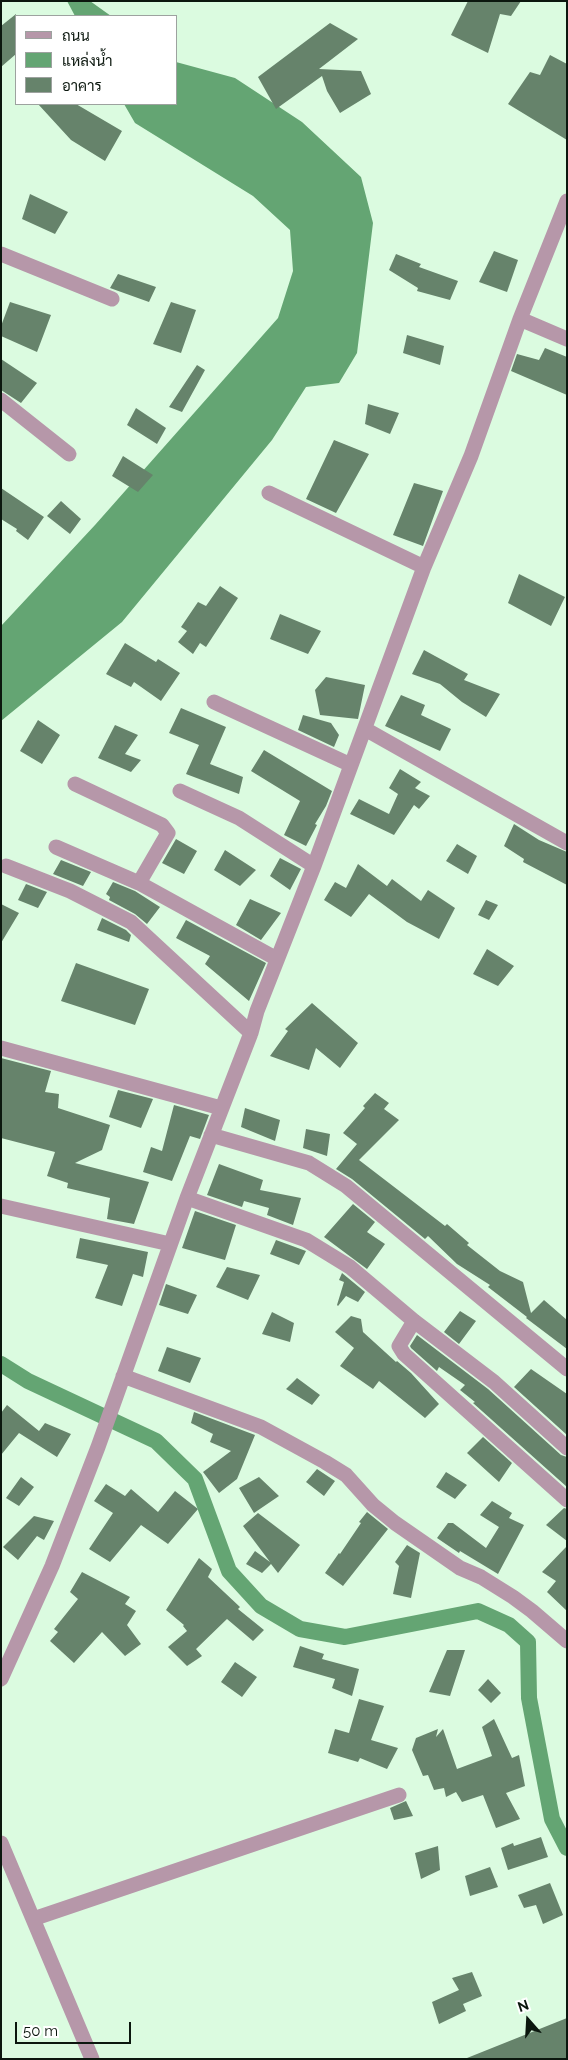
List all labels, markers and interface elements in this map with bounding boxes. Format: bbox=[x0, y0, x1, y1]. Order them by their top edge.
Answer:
legend bbox=[15, 15, 178, 105]
text: ถนน bbox=[62, 27, 90, 45]
text: แหล่งน้ำ bbox=[62, 52, 113, 70]
text: อาคาร bbox=[62, 77, 102, 95]
north arrow bbox=[503, 1995, 553, 2045]
text: N bbox=[515, 1997, 531, 2015]
scale bar bbox=[18, 2012, 134, 2044]
text: 50 m bbox=[23, 2022, 58, 2040]

